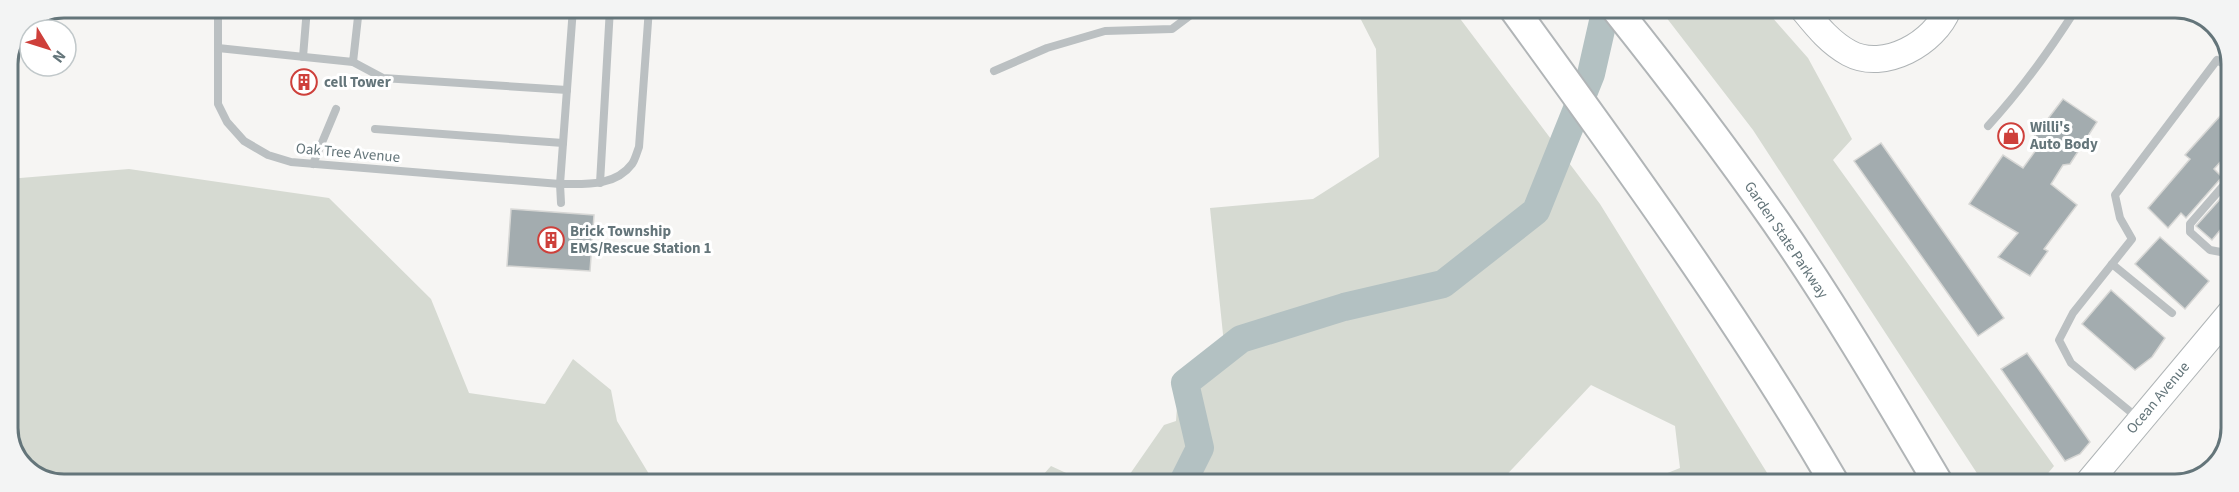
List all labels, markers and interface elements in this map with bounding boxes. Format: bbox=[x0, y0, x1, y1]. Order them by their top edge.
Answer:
north arrow bbox=[18, 18, 78, 78]
text: N bbox=[47, 46, 71, 68]
building icon: cell Tower bbox=[289, 67, 319, 97]
place label: cell Tower bbox=[324, 72, 391, 93]
place label: Willi's Auto Body bbox=[2029, 117, 2098, 155]
shop icon: Willi's Auto Body bbox=[1996, 121, 2026, 151]
street label: Oak Tree Avenue bbox=[295, 138, 401, 168]
street label: Garden State Parkway bbox=[1739, 177, 1833, 303]
place label: Brick Township EMS/Rescue Station 1 bbox=[570, 221, 712, 259]
building icon: Brick Township EMS/Rescue Station 1 bbox=[536, 225, 566, 255]
street label: Ocean Avenue bbox=[2121, 357, 2195, 439]

